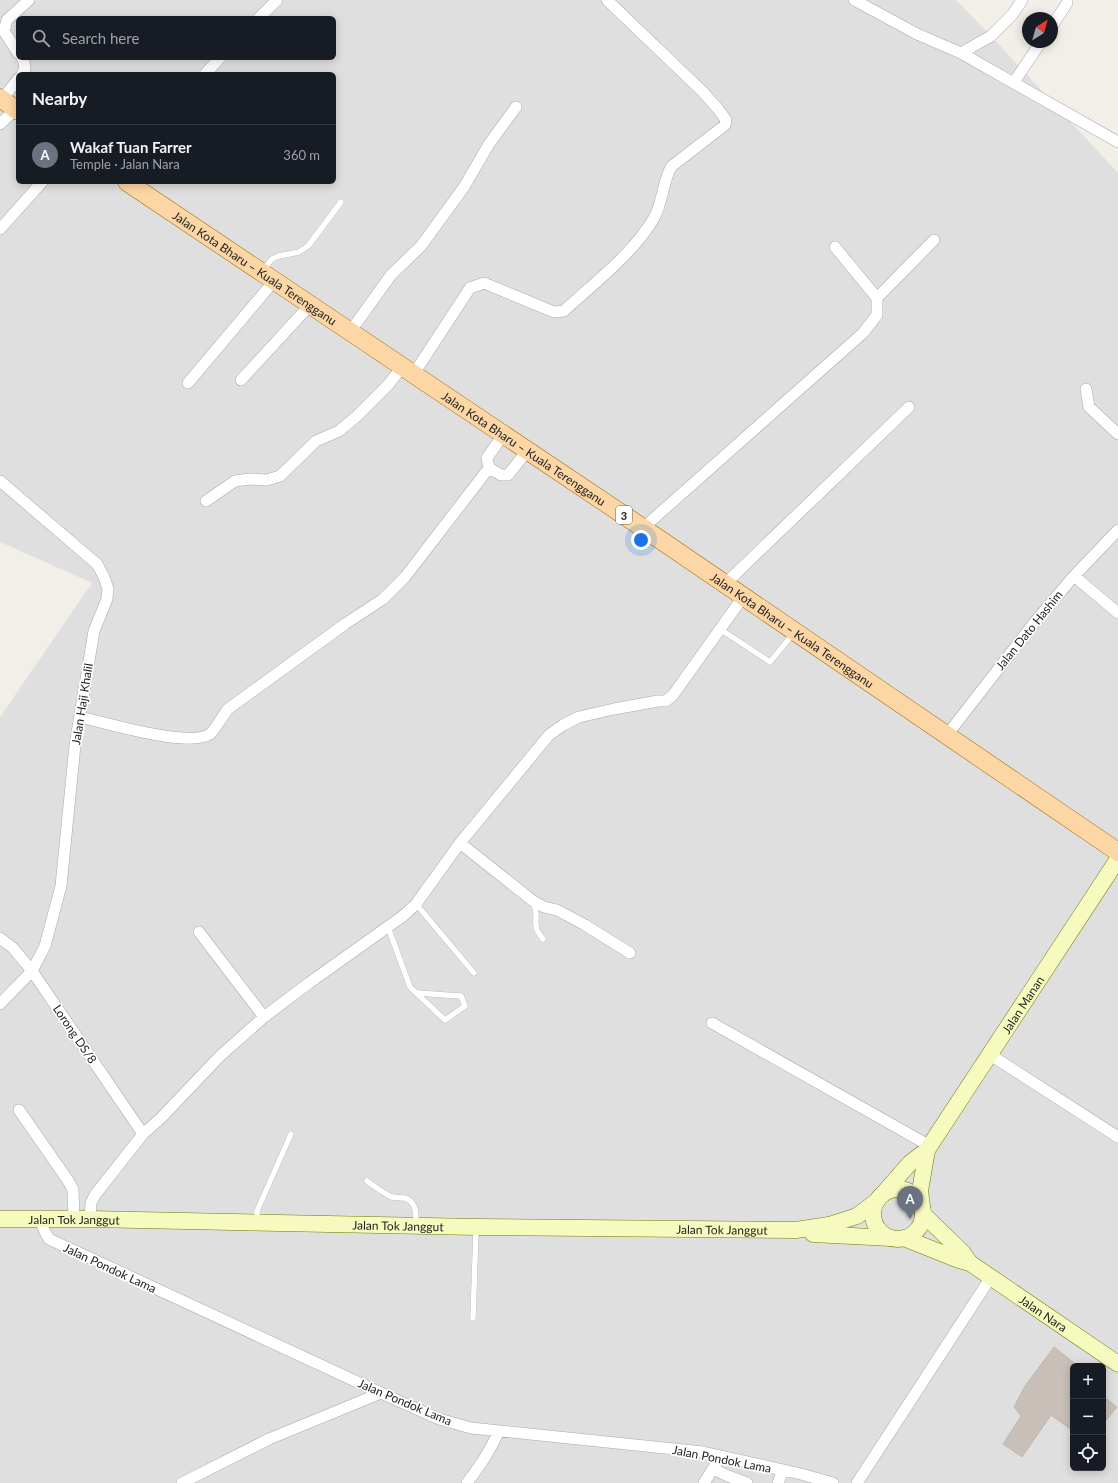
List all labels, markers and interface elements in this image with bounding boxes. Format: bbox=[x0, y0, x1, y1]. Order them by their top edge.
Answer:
north arrow bbox=[1022, 12, 1058, 48]
search box bbox=[16, 16, 336, 60]
icon: search bbox=[30, 27, 52, 49]
text: Search here bbox=[62, 29, 139, 47]
text: Nearby bbox=[32, 88, 87, 109]
text: Wakaf Tuan Farrer bbox=[70, 138, 192, 156]
text: A bbox=[40, 147, 50, 163]
text: 360 m bbox=[283, 147, 320, 163]
text: Temple · Jalan Nara bbox=[70, 156, 180, 172]
street label: Jalan Kota Bharu – Kuala Terengganu bbox=[170, 207, 340, 328]
street label: Jalan Kota Bharu – Kuala Terengganu bbox=[439, 388, 609, 509]
road number: 3 bbox=[616, 506, 632, 524]
your location bbox=[631, 530, 651, 550]
street label: Jalan Kota Bharu – Kuala Terengganu bbox=[708, 569, 877, 691]
street label: Jalan Dato Hashim bbox=[992, 587, 1066, 673]
street label: Jalan Haji Khalil bbox=[68, 662, 96, 746]
street label: Jalan Manan bbox=[998, 973, 1047, 1036]
street label: Lorong DS/8 bbox=[50, 1002, 100, 1066]
pin: A bbox=[897, 1186, 923, 1219]
street label: Jalan Tok Janggut bbox=[28, 1211, 121, 1227]
street label: Jalan Tok Janggut bbox=[352, 1217, 444, 1234]
street label: Jalan Tok Janggut bbox=[676, 1221, 768, 1237]
street label: Jalan Pondok Lama bbox=[61, 1240, 159, 1296]
street label: Jalan Nara bbox=[1017, 1292, 1070, 1335]
map controls bbox=[1070, 1363, 1106, 1471]
button: + bbox=[1070, 1363, 1106, 1399]
street label: Jalan Pondok Lama bbox=[356, 1375, 454, 1429]
button: − bbox=[1070, 1399, 1106, 1435]
button: locate bbox=[1070, 1435, 1106, 1471]
street label: Jalan Pondok Lama bbox=[671, 1442, 773, 1476]

